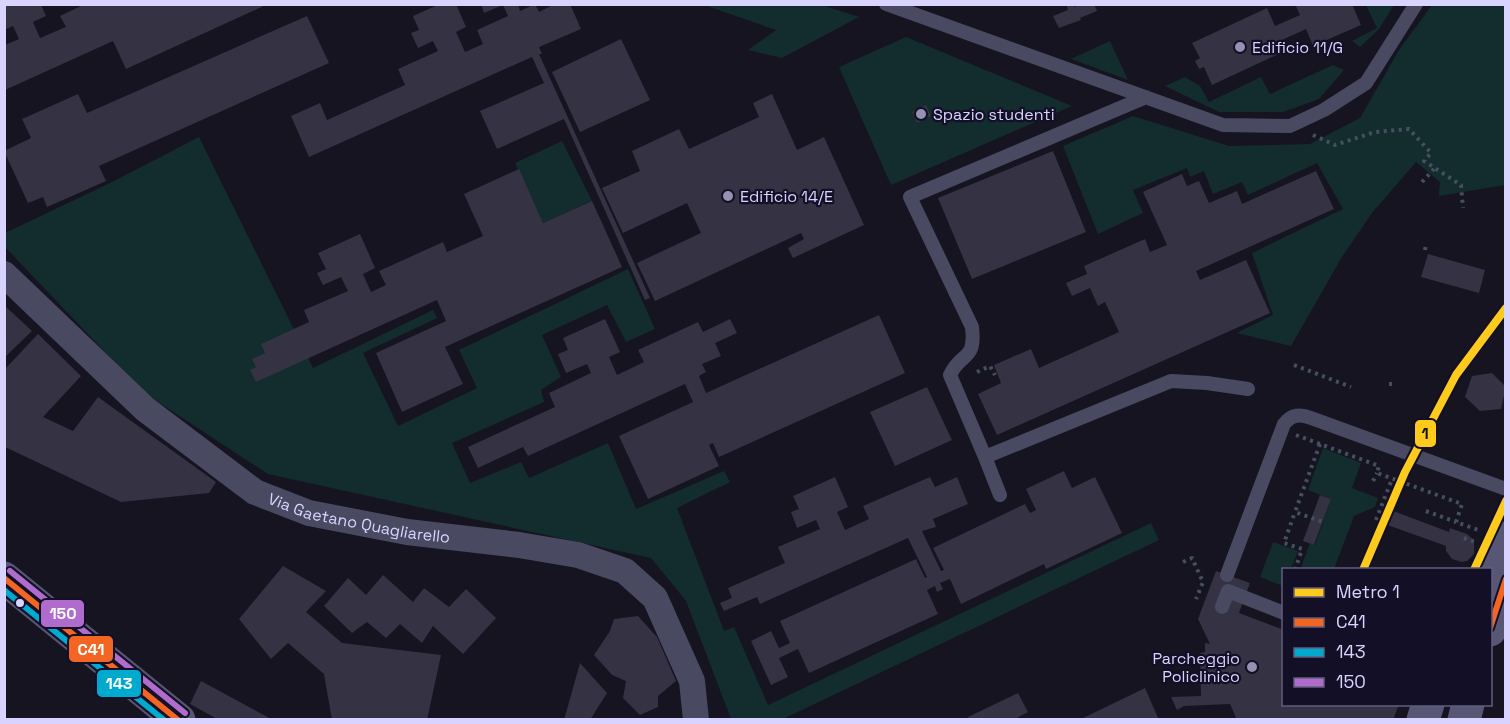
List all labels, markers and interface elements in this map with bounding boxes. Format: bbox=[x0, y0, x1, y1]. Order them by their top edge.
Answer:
place label: Edificio 11/G bbox=[1252, 37, 1343, 58]
marker: Edificio 11/G bbox=[1233, 40, 1247, 54]
place label: Spazio studenti bbox=[933, 104, 1055, 125]
marker: Spazio studenti bbox=[914, 107, 928, 121]
place label: Edificio 14/E bbox=[740, 186, 833, 207]
marker: Edificio 14/E bbox=[721, 189, 735, 203]
line badge: 1 bbox=[1414, 419, 1437, 448]
text: 1 bbox=[1421, 423, 1429, 444]
street label: Via Gaetano Quagliarello bbox=[265, 488, 451, 548]
legend bbox=[1282, 568, 1492, 706]
text: Metro 1 bbox=[1336, 580, 1400, 603]
unlabelled marker bbox=[14, 597, 26, 609]
line badge: 150 bbox=[40, 599, 85, 628]
text: 150 bbox=[49, 603, 77, 624]
text: C41 bbox=[1336, 610, 1366, 633]
line badge: C41 bbox=[68, 635, 114, 663]
text: C41 bbox=[77, 639, 105, 660]
text: 143 bbox=[1336, 640, 1366, 663]
place label: Parcheggio Policlinico bbox=[1152, 648, 1240, 687]
marker: Parcheggio Policlinico bbox=[1245, 660, 1259, 674]
line badge: 143 bbox=[96, 669, 142, 698]
text: 150 bbox=[1336, 670, 1366, 693]
text: 143 bbox=[105, 673, 133, 694]

